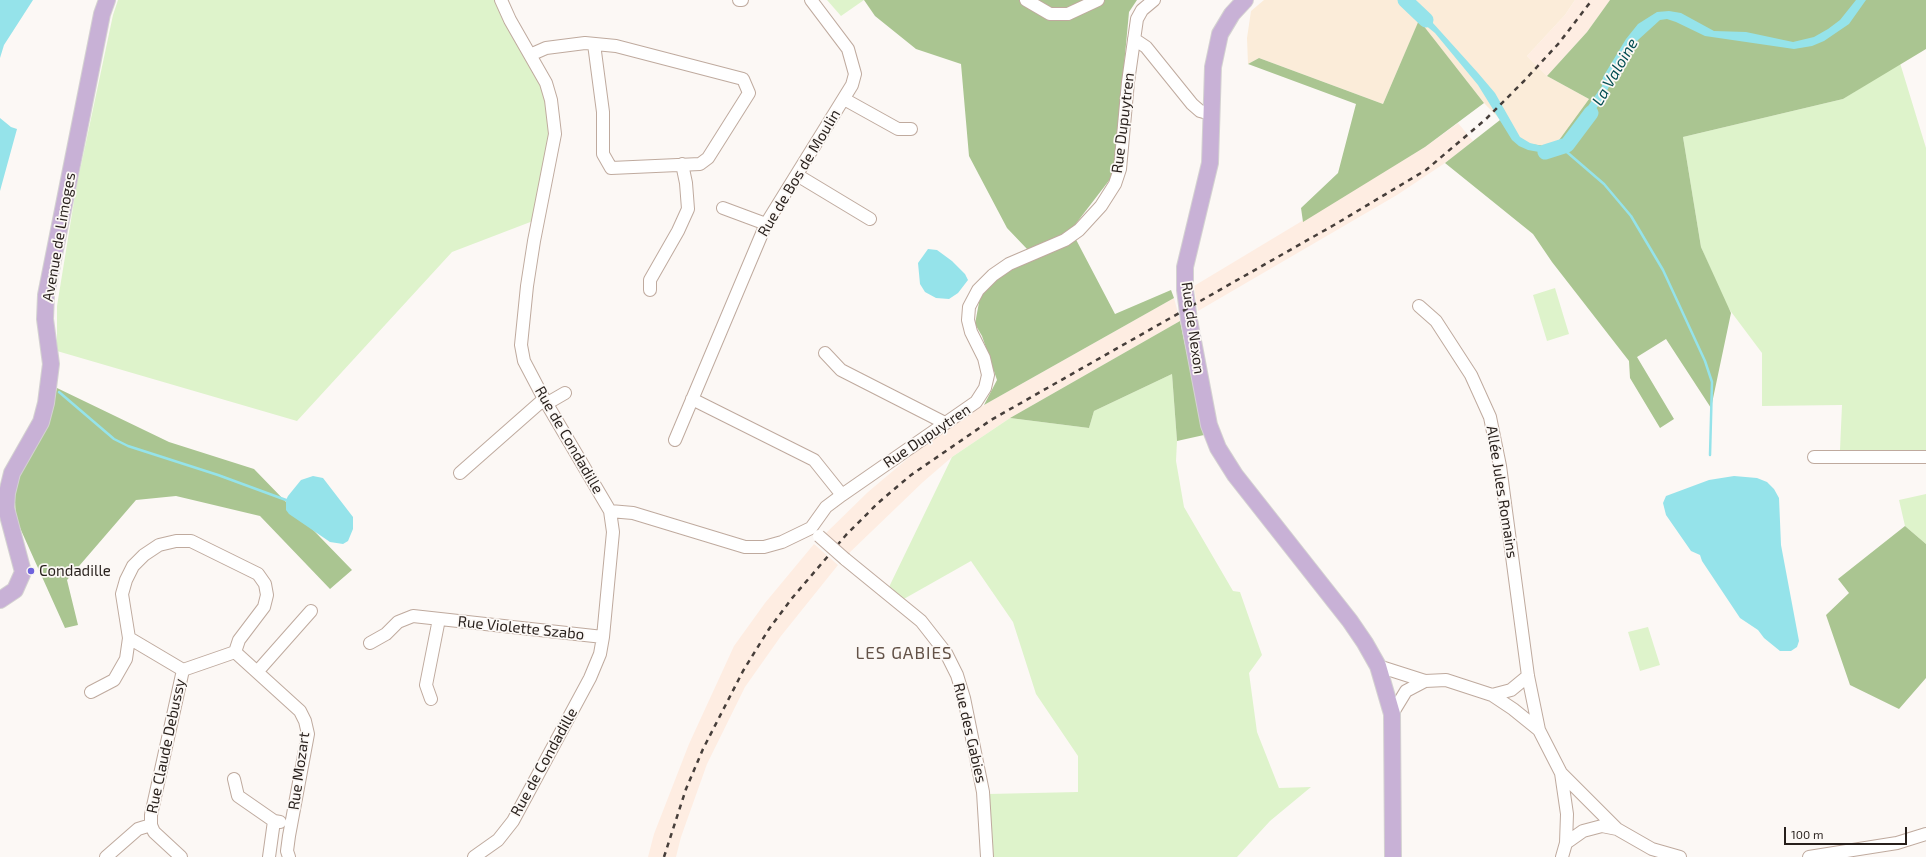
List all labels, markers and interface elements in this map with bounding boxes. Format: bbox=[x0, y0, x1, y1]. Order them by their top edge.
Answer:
water label: La Valoine bbox=[1588, 35, 1642, 109]
street label: Rue Dupuytren bbox=[1108, 72, 1138, 174]
street label: Rue de Bos de Moulin bbox=[754, 106, 844, 240]
street label: Avenue de Limoges bbox=[39, 171, 79, 303]
street label: Rue de Nexon bbox=[1178, 281, 1208, 375]
street label: Rue de Condadille bbox=[531, 383, 607, 497]
street label: Rue Dupuytren bbox=[880, 400, 974, 472]
street label: Allée Jules Romains bbox=[1483, 424, 1521, 560]
place label: Condadille bbox=[39, 562, 111, 580]
marker: Condadille bbox=[26, 566, 36, 576]
street label: Rue Violette Szabo bbox=[457, 612, 585, 644]
district label: LES GABIES bbox=[856, 643, 952, 663]
street label: Rue Claude Debussy bbox=[143, 677, 189, 815]
street label: Rue des Gabies bbox=[950, 681, 990, 785]
street label: Rue de Condadille bbox=[507, 705, 581, 819]
street label: Rue Mozart bbox=[285, 731, 313, 811]
scale bar bbox=[1786, 819, 1909, 845]
text: 100 m bbox=[1791, 827, 1823, 841]

